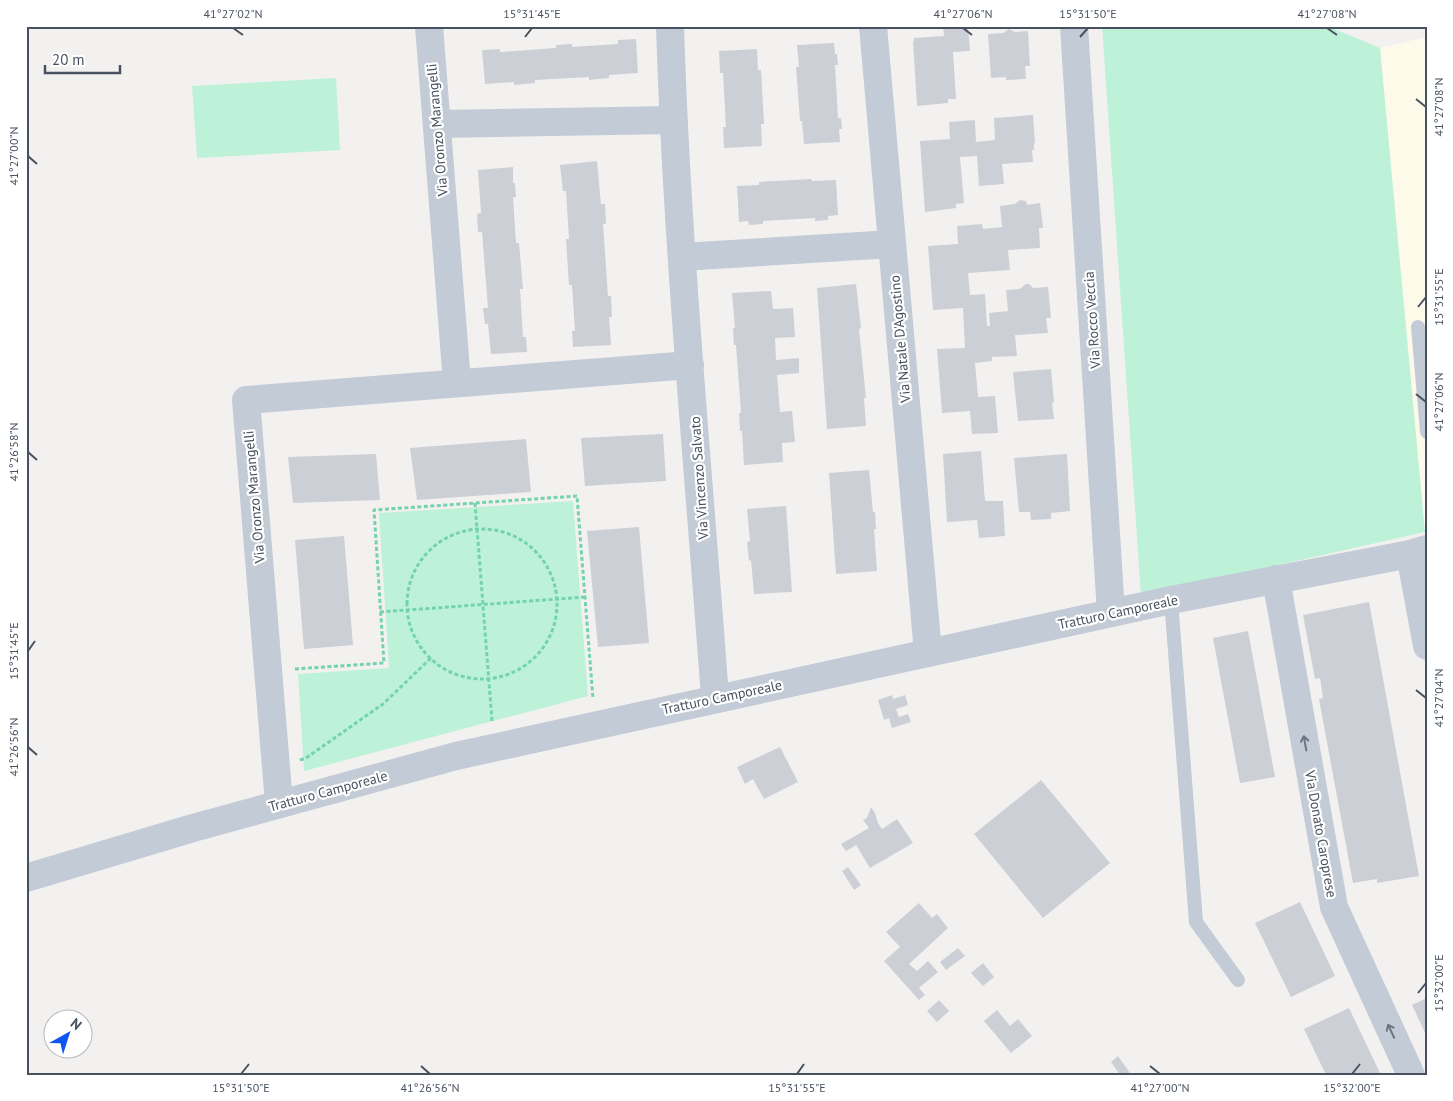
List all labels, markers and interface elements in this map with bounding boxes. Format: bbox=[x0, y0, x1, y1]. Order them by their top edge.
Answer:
text: 41°27'02"N bbox=[203, 6, 263, 21]
text: 15°31'45"E bbox=[503, 6, 561, 21]
text: 41°27'06"N bbox=[933, 6, 993, 21]
text: 15°31'50"E bbox=[1059, 6, 1117, 21]
text: 41°27'08"N bbox=[1297, 6, 1357, 21]
scale bar bbox=[45, 42, 120, 74]
text: 20 m bbox=[52, 50, 85, 69]
street label: Via Oronzo Marangelli bbox=[422, 63, 452, 198]
text: 41°27'08"N bbox=[1431, 77, 1446, 137]
text: 41°27'00"N bbox=[6, 126, 21, 186]
text: 15°31'55"E bbox=[1431, 268, 1446, 326]
street label: Via Rocco Veccia bbox=[1080, 271, 1104, 370]
street label: Via Natale D'Agostino bbox=[885, 275, 915, 404]
text: 41°27'06"N bbox=[1431, 372, 1446, 432]
street label: Via Vincenzo Salvato bbox=[686, 416, 712, 541]
text: 41°26'58"N bbox=[6, 422, 21, 482]
street label: Via Oronzo Marangelli bbox=[239, 430, 269, 565]
street label: Tratturo Camporeale bbox=[1056, 590, 1180, 634]
text: 15°31'45"E bbox=[6, 622, 21, 680]
text: 41°27'04"N bbox=[1431, 668, 1446, 728]
street label: Tratturo Camporeale bbox=[660, 675, 784, 719]
text: 41°26'56"N bbox=[6, 717, 21, 777]
one-way arrow bbox=[1299, 735, 1309, 751]
street label: Tratturo Camporeale bbox=[267, 766, 389, 816]
street label: Via Donato Caroprese bbox=[1301, 768, 1341, 899]
text: 15°32'00"E bbox=[1431, 954, 1446, 1012]
north arrow bbox=[42, 1008, 92, 1058]
text: N bbox=[67, 1014, 85, 1034]
one-way arrow bbox=[1385, 1023, 1395, 1038]
text: 15°31'50"E bbox=[212, 1080, 270, 1095]
text: 41°26'56"N bbox=[400, 1080, 460, 1095]
text: 15°31'55"E bbox=[768, 1080, 826, 1095]
text: 41°27'00"N bbox=[1130, 1080, 1190, 1095]
text: 15°32'00"E bbox=[1323, 1080, 1381, 1095]

